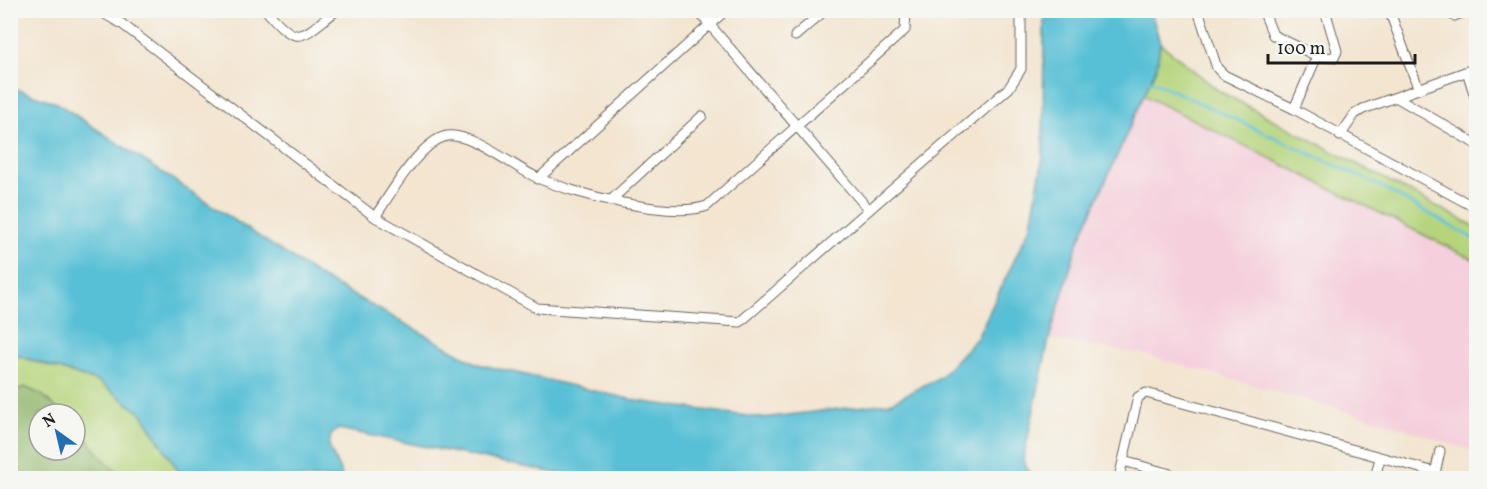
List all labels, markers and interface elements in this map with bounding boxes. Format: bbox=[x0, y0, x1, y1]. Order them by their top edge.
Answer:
scale bar bbox=[1268, 27, 1415, 65]
text: 100 m bbox=[1277, 37, 1326, 62]
north arrow bbox=[27, 402, 87, 462]
text: N bbox=[39, 409, 61, 434]

